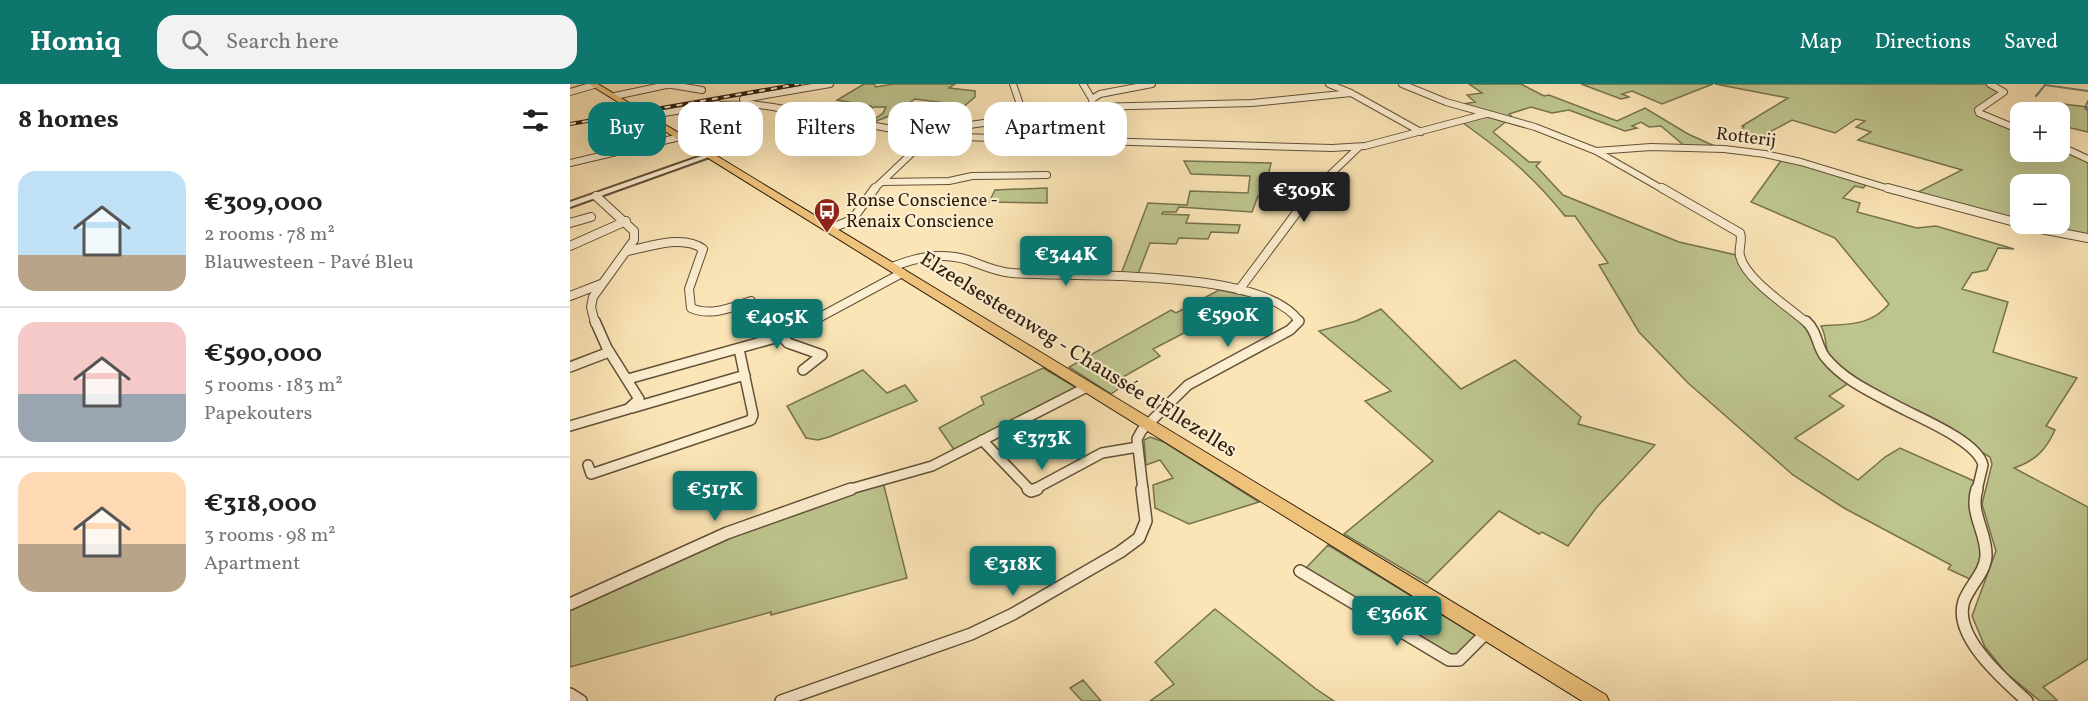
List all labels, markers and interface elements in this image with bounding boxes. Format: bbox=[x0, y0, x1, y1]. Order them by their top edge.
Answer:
search box bbox=[157, 15, 577, 69]
text: Homiq bbox=[30, 23, 121, 62]
icon: search bbox=[178, 26, 211, 59]
text: Search here bbox=[226, 27, 339, 58]
text: Map bbox=[1800, 28, 1842, 57]
text: Directions bbox=[1875, 28, 1971, 57]
text: Saved bbox=[2004, 28, 2058, 57]
text: 8 homes bbox=[18, 102, 119, 138]
chip: Buy bbox=[588, 102, 666, 156]
chip: Rent bbox=[678, 102, 763, 156]
chip: Filters bbox=[775, 102, 876, 156]
chip: New bbox=[888, 102, 972, 156]
chip: Apartment bbox=[984, 102, 1127, 156]
map controls bbox=[2010, 102, 2070, 234]
button: + bbox=[2010, 102, 2070, 162]
icon: filters bbox=[519, 104, 552, 137]
street label: Rotterij bbox=[1715, 122, 1777, 154]
pin: €309K bbox=[1262, 172, 1346, 223]
button: − bbox=[2010, 174, 2070, 234]
text: €309K bbox=[1273, 177, 1335, 205]
text: €309,000 bbox=[204, 185, 323, 221]
place label: Ronse Conscience - Renaix Conscience bbox=[846, 189, 998, 235]
icon: home bbox=[66, 195, 138, 267]
bus stop icon: Ronse Conscience - Renaix Conscience bbox=[812, 196, 842, 234]
text: 2 rooms · 78 m² bbox=[204, 221, 335, 249]
pin: €344K bbox=[1024, 236, 1108, 287]
text: €344K bbox=[1034, 241, 1098, 269]
street label: Elzeelsesteenweg - Chaussée d'Ellezelles bbox=[914, 245, 1242, 465]
text: Blauwesteen - Pavé Bleu bbox=[204, 249, 414, 277]
pin: €590K bbox=[1186, 297, 1270, 348]
pin: €405K bbox=[735, 299, 819, 350]
text: €590K bbox=[1197, 302, 1259, 330]
text: €405K bbox=[746, 304, 808, 332]
text: €590,000 bbox=[204, 336, 322, 372]
icon: home bbox=[66, 346, 138, 418]
text: 5 rooms · 183 m² bbox=[204, 372, 343, 400]
text: Papekouters bbox=[204, 400, 312, 428]
pin: €373K bbox=[1000, 420, 1084, 471]
text: €373K bbox=[1013, 425, 1071, 453]
pin: €517K bbox=[673, 471, 757, 522]
text: €517K bbox=[687, 476, 743, 504]
text: €318,000 bbox=[204, 486, 317, 522]
icon: home bbox=[66, 496, 138, 568]
text: 3 rooms · 98 m² bbox=[204, 522, 336, 550]
pin: €318K bbox=[971, 546, 1055, 597]
text: Apartment bbox=[204, 550, 300, 578]
text: €318K bbox=[984, 551, 1042, 579]
pin: €366K bbox=[1355, 596, 1439, 647]
text: €366K bbox=[1366, 601, 1428, 629]

